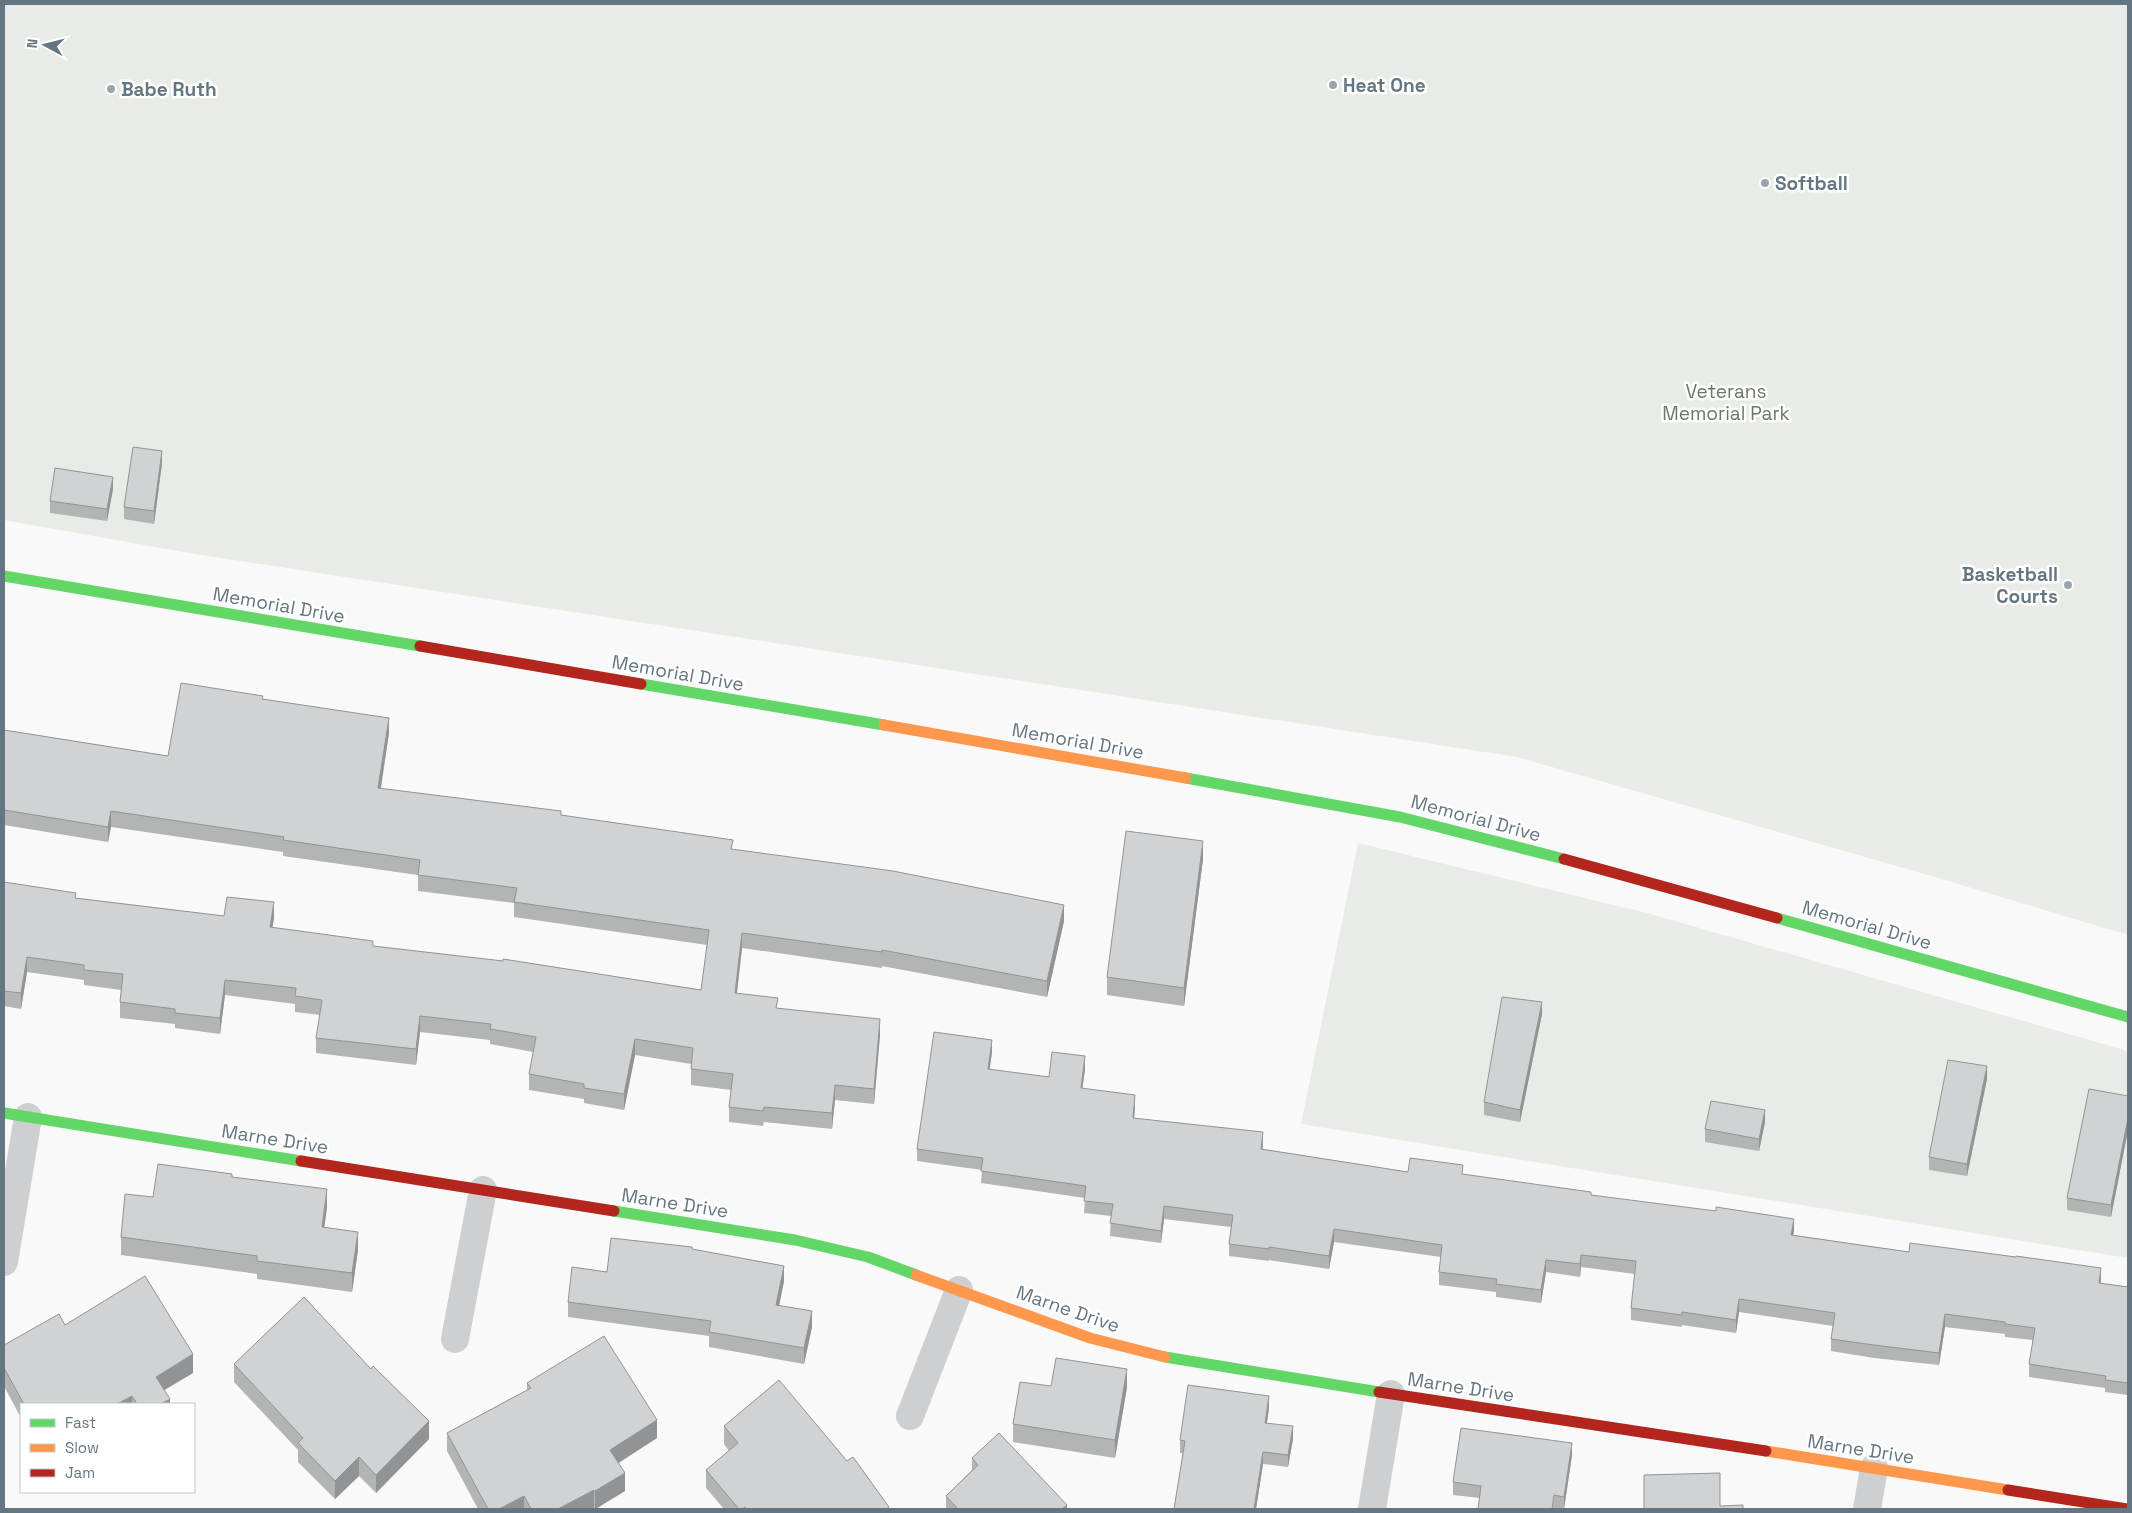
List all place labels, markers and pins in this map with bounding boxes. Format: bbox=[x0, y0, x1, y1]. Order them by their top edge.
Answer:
place label: Heat One bbox=[1343, 73, 1426, 98]
place label: Babe Ruth bbox=[121, 77, 217, 102]
marker: Heat One bbox=[1327, 79, 1339, 91]
marker: Babe Ruth bbox=[105, 83, 117, 95]
place label: Softball bbox=[1775, 171, 1848, 196]
marker: Softball bbox=[1759, 177, 1771, 189]
place label: Basketball Courts bbox=[1962, 562, 2058, 609]
marker: Basketball Courts bbox=[2062, 579, 2074, 591]

